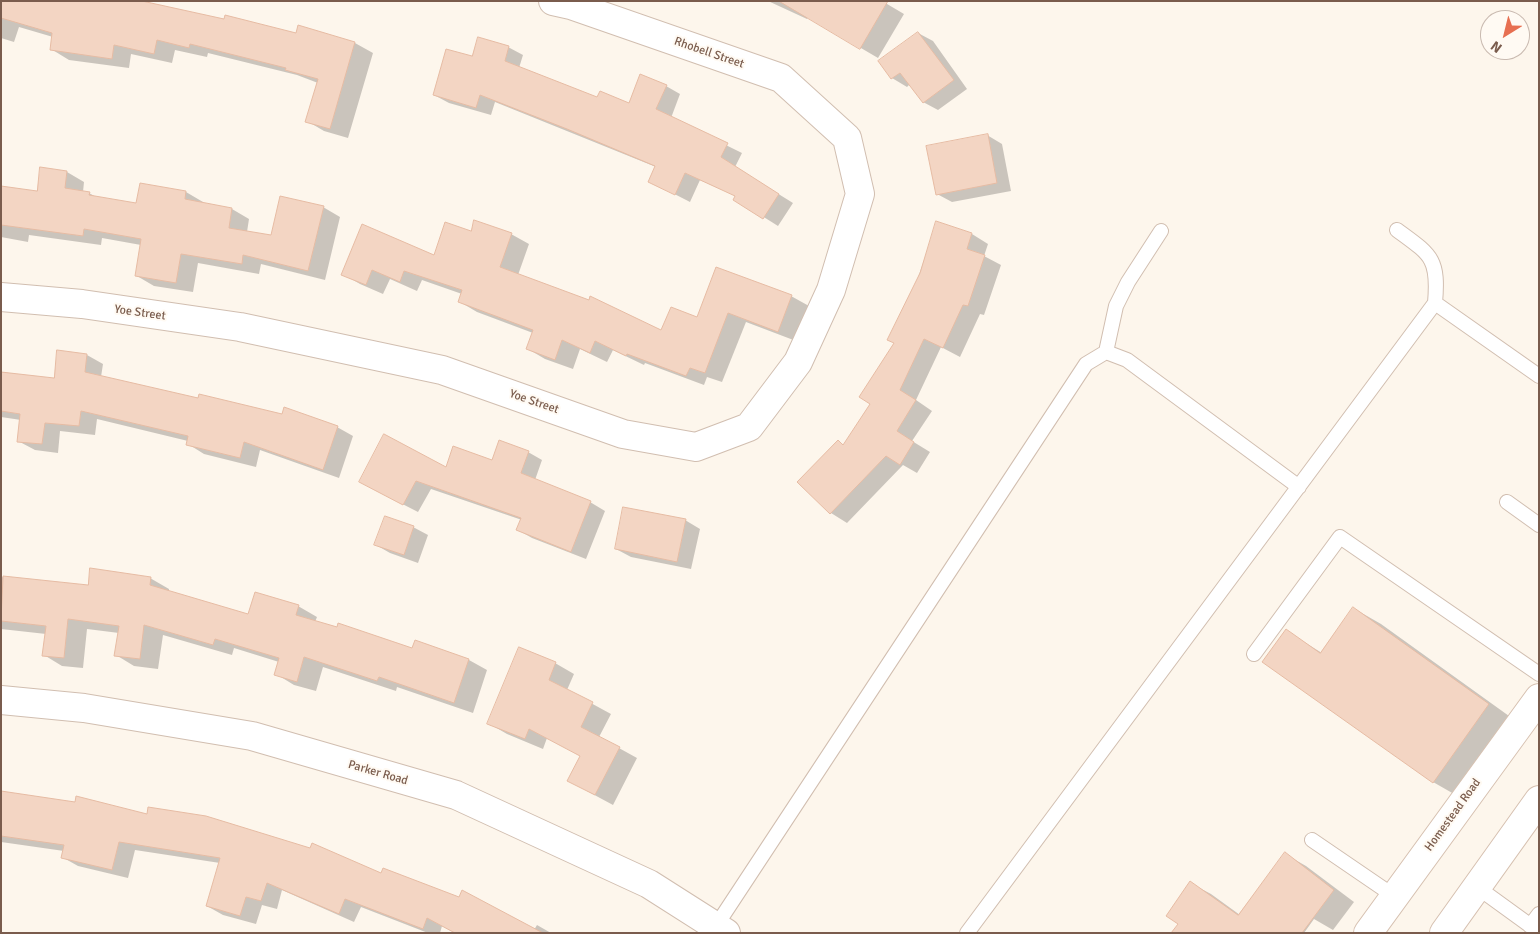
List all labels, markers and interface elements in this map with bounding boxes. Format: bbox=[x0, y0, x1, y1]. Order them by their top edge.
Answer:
north arrow bbox=[1480, 10, 1530, 60]
street label: Rhobell Street bbox=[672, 34, 746, 72]
text: N bbox=[1488, 37, 1505, 56]
street label: Yoe Street bbox=[114, 302, 166, 324]
street label: Yoe Street bbox=[507, 387, 561, 417]
street label: Parker Road bbox=[346, 758, 410, 788]
street label: Homestead Road bbox=[1422, 776, 1484, 854]

